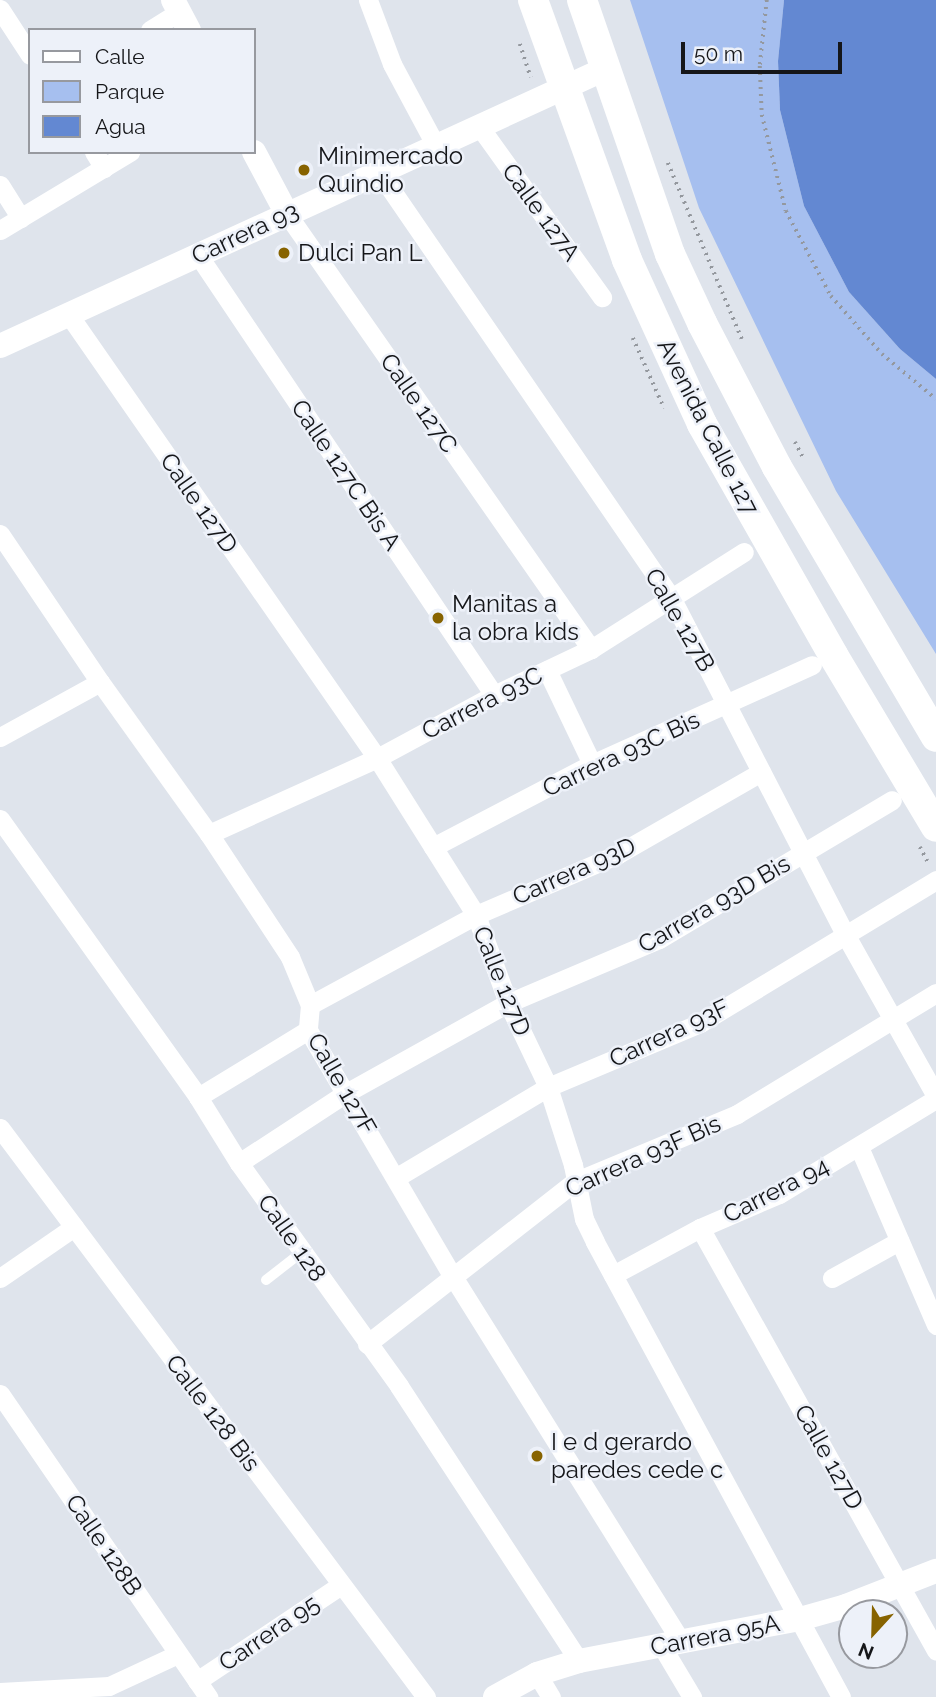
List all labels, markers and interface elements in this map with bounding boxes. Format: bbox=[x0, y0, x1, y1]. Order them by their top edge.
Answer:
legend bbox=[28, 28, 256, 154]
scale bar bbox=[684, 28, 845, 72]
text: 50 m bbox=[694, 41, 743, 66]
text: Calle bbox=[95, 44, 145, 69]
text: Parque bbox=[95, 79, 164, 104]
text: Agua bbox=[95, 114, 146, 139]
place label: Minimercado Quindio bbox=[318, 142, 463, 198]
street label: Calle 127A bbox=[496, 158, 586, 266]
marker: Minimercado Quindio bbox=[296, 162, 312, 178]
street label: Carrera 93 bbox=[187, 196, 303, 270]
place label: Dulci Pan L bbox=[298, 239, 422, 267]
marker: Dulci Pan L bbox=[276, 245, 292, 261]
street label: Avenida Calle 127 bbox=[651, 334, 765, 520]
street label: Calle 127C bbox=[374, 348, 464, 458]
street label: Calle 127C Bis A bbox=[285, 394, 407, 556]
street label: Calle 127D bbox=[154, 447, 244, 559]
street label: Calle 127B bbox=[639, 563, 721, 677]
place label: Manitas a la obra kids bbox=[452, 590, 579, 646]
marker: Manitas a la obra kids bbox=[430, 610, 446, 626]
street label: Carrera 93C bbox=[417, 660, 547, 746]
street label: Carrera 93C Bis bbox=[538, 705, 704, 803]
street label: Carrera 93D bbox=[508, 831, 640, 911]
street label: Carrera 93D Bis bbox=[633, 849, 795, 959]
street label: Calle 127D bbox=[467, 922, 537, 1040]
street label: Carrera 93F bbox=[605, 993, 733, 1073]
street label: Calle 127F bbox=[301, 1028, 383, 1140]
street label: Carrera 93F Bis bbox=[561, 1109, 725, 1203]
street label: Carrera 94 bbox=[718, 1151, 834, 1229]
street label: Calle 128 bbox=[252, 1189, 332, 1287]
street label: Calle 128 Bis bbox=[160, 1349, 266, 1477]
street label: Calle 127D bbox=[788, 1399, 870, 1515]
place label: I e d gerardo paredes cede c bbox=[551, 1428, 723, 1484]
marker: I e d gerardo paredes cede c bbox=[529, 1448, 545, 1464]
street label: Calle 128B bbox=[60, 1489, 148, 1601]
street label: Carrera 95 bbox=[213, 1589, 325, 1677]
north arrow bbox=[838, 1599, 908, 1669]
street label: Carrera 95A bbox=[648, 1608, 782, 1662]
text: N bbox=[855, 1639, 877, 1665]

